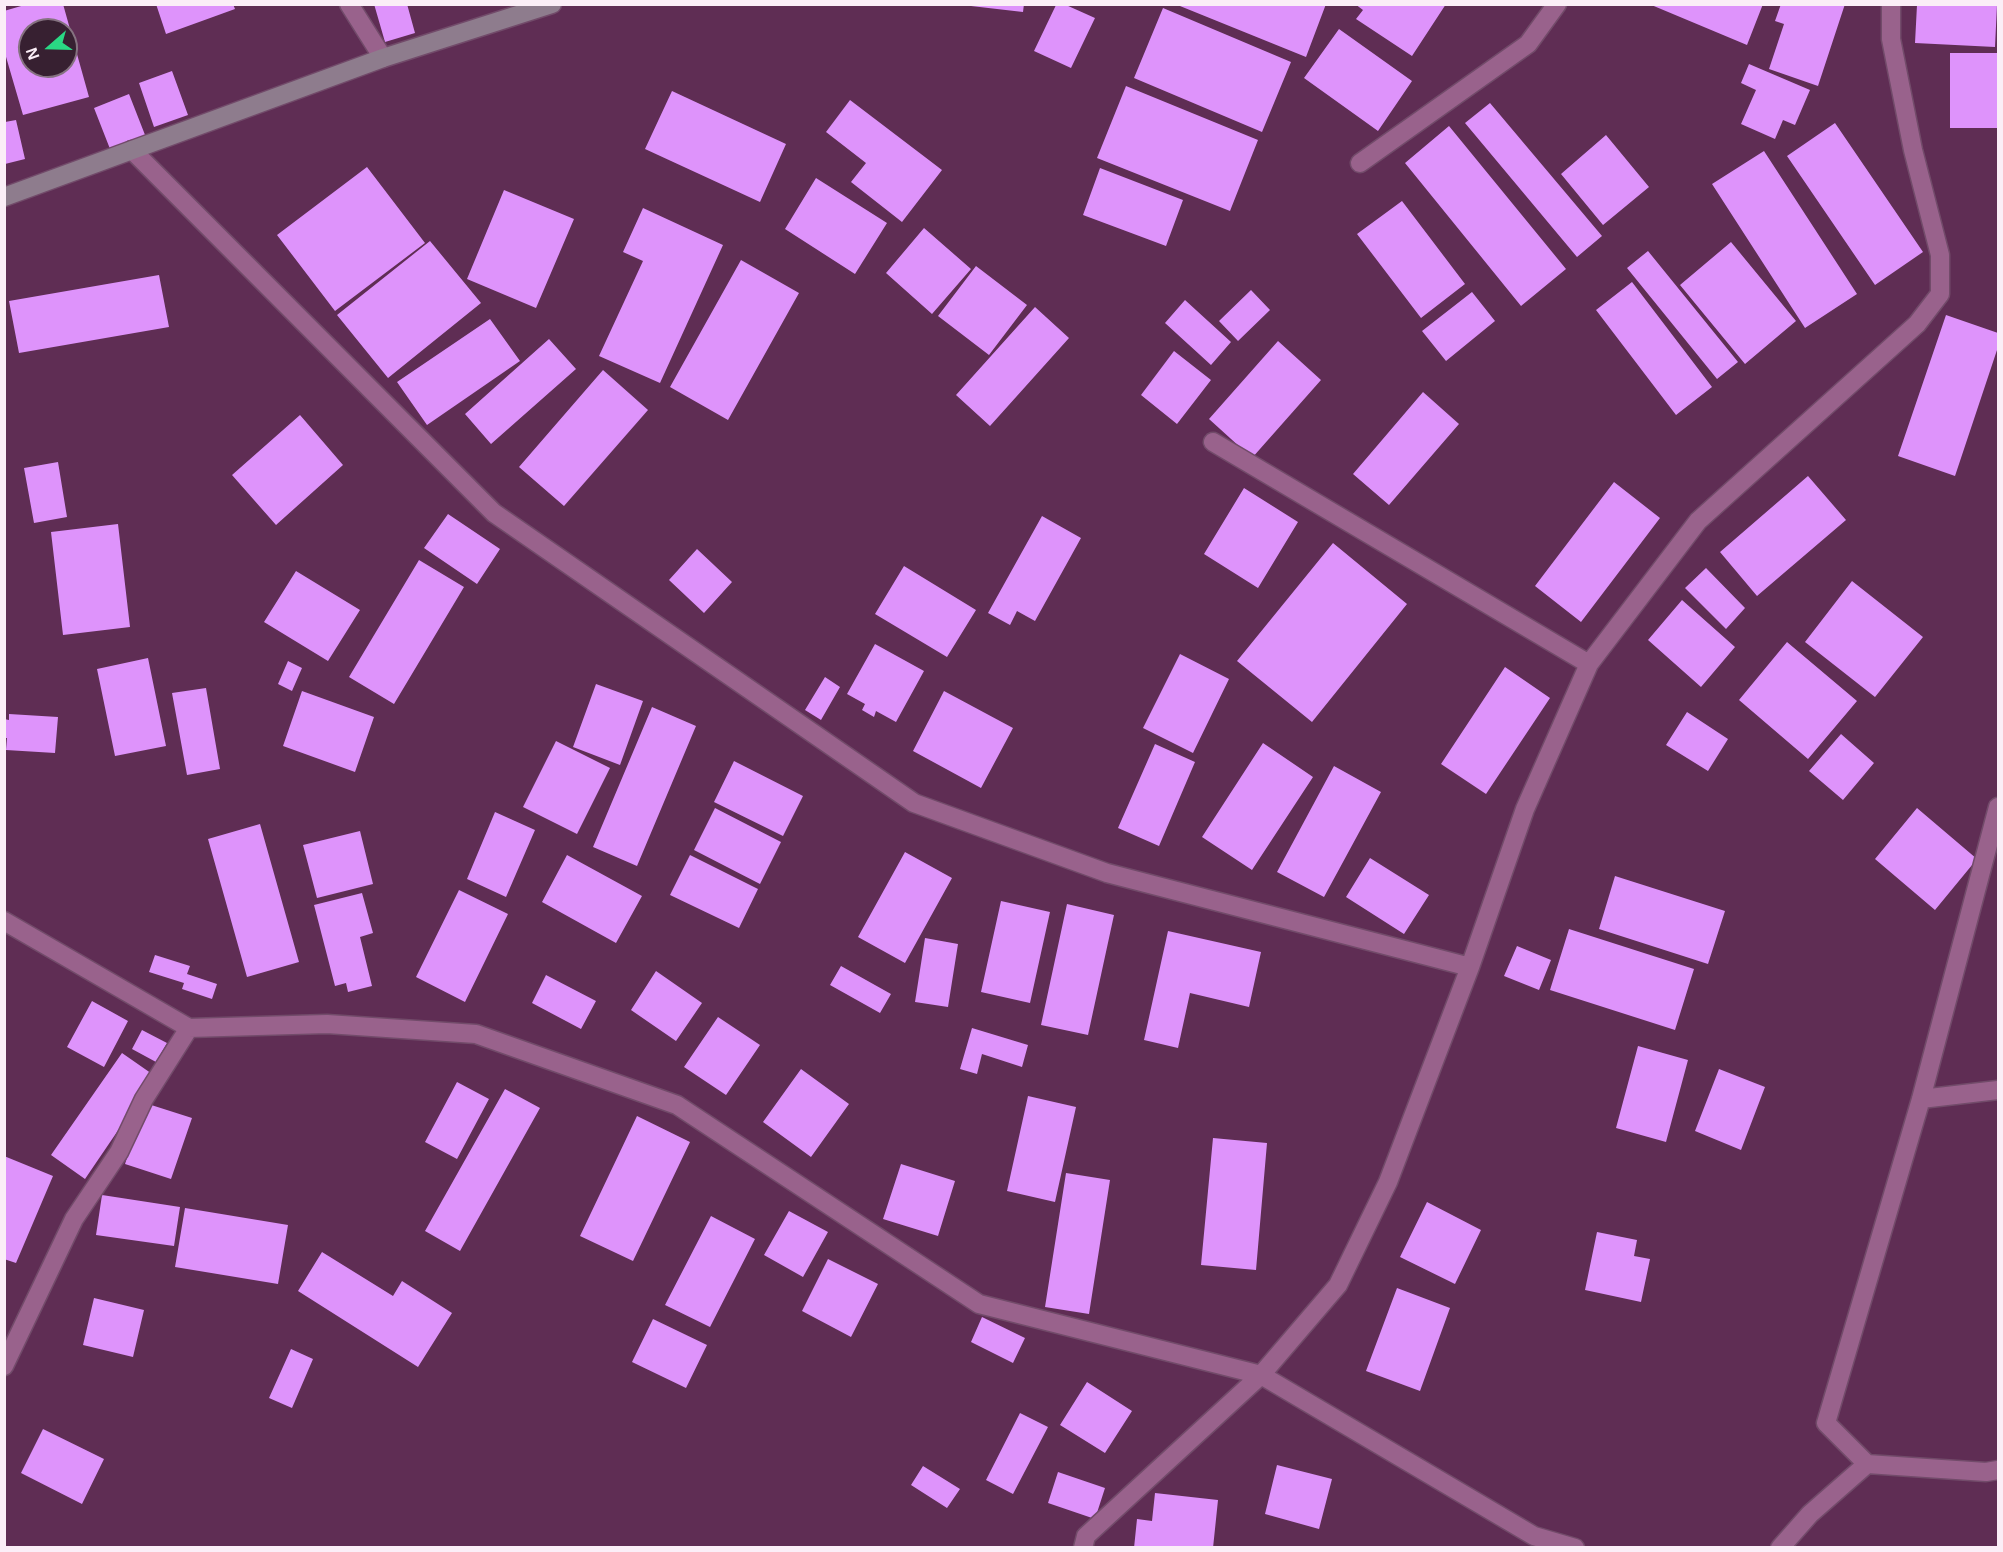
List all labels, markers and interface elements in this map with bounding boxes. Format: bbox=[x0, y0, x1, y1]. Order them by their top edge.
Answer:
north arrow bbox=[18, 18, 78, 78]
text: N bbox=[23, 45, 42, 62]

